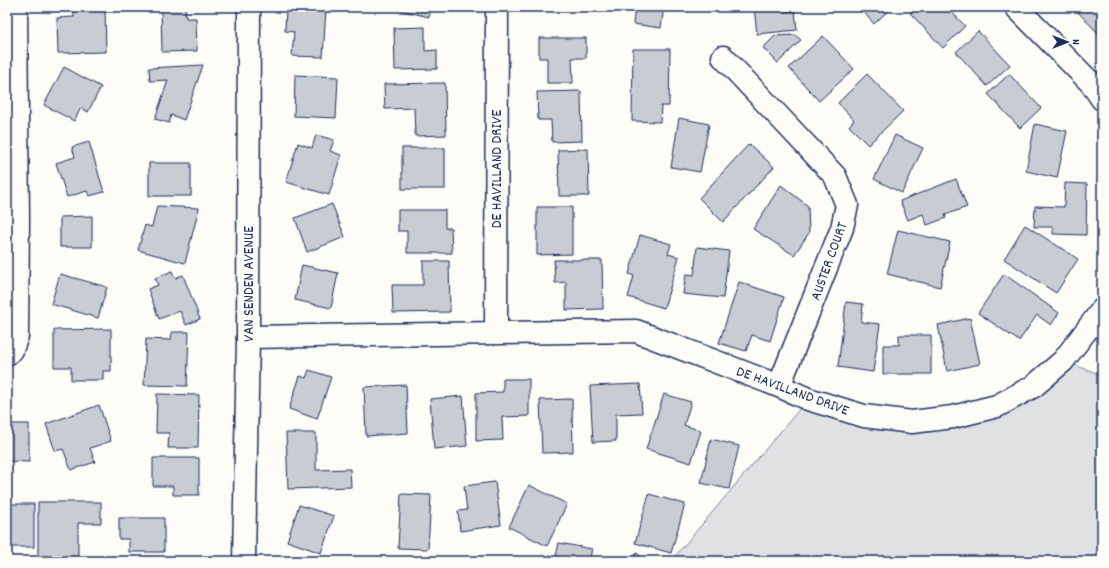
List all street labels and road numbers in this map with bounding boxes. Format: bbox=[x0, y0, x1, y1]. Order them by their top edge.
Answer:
street label: DE HAVILLAND DRIVE bbox=[487, 110, 509, 228]
street label: AUSTER COURT bbox=[805, 219, 854, 304]
street label: VAN SENDEN AVENUE bbox=[239, 226, 261, 342]
street label: DE HAVILLAND DRIVE bbox=[733, 361, 852, 423]

